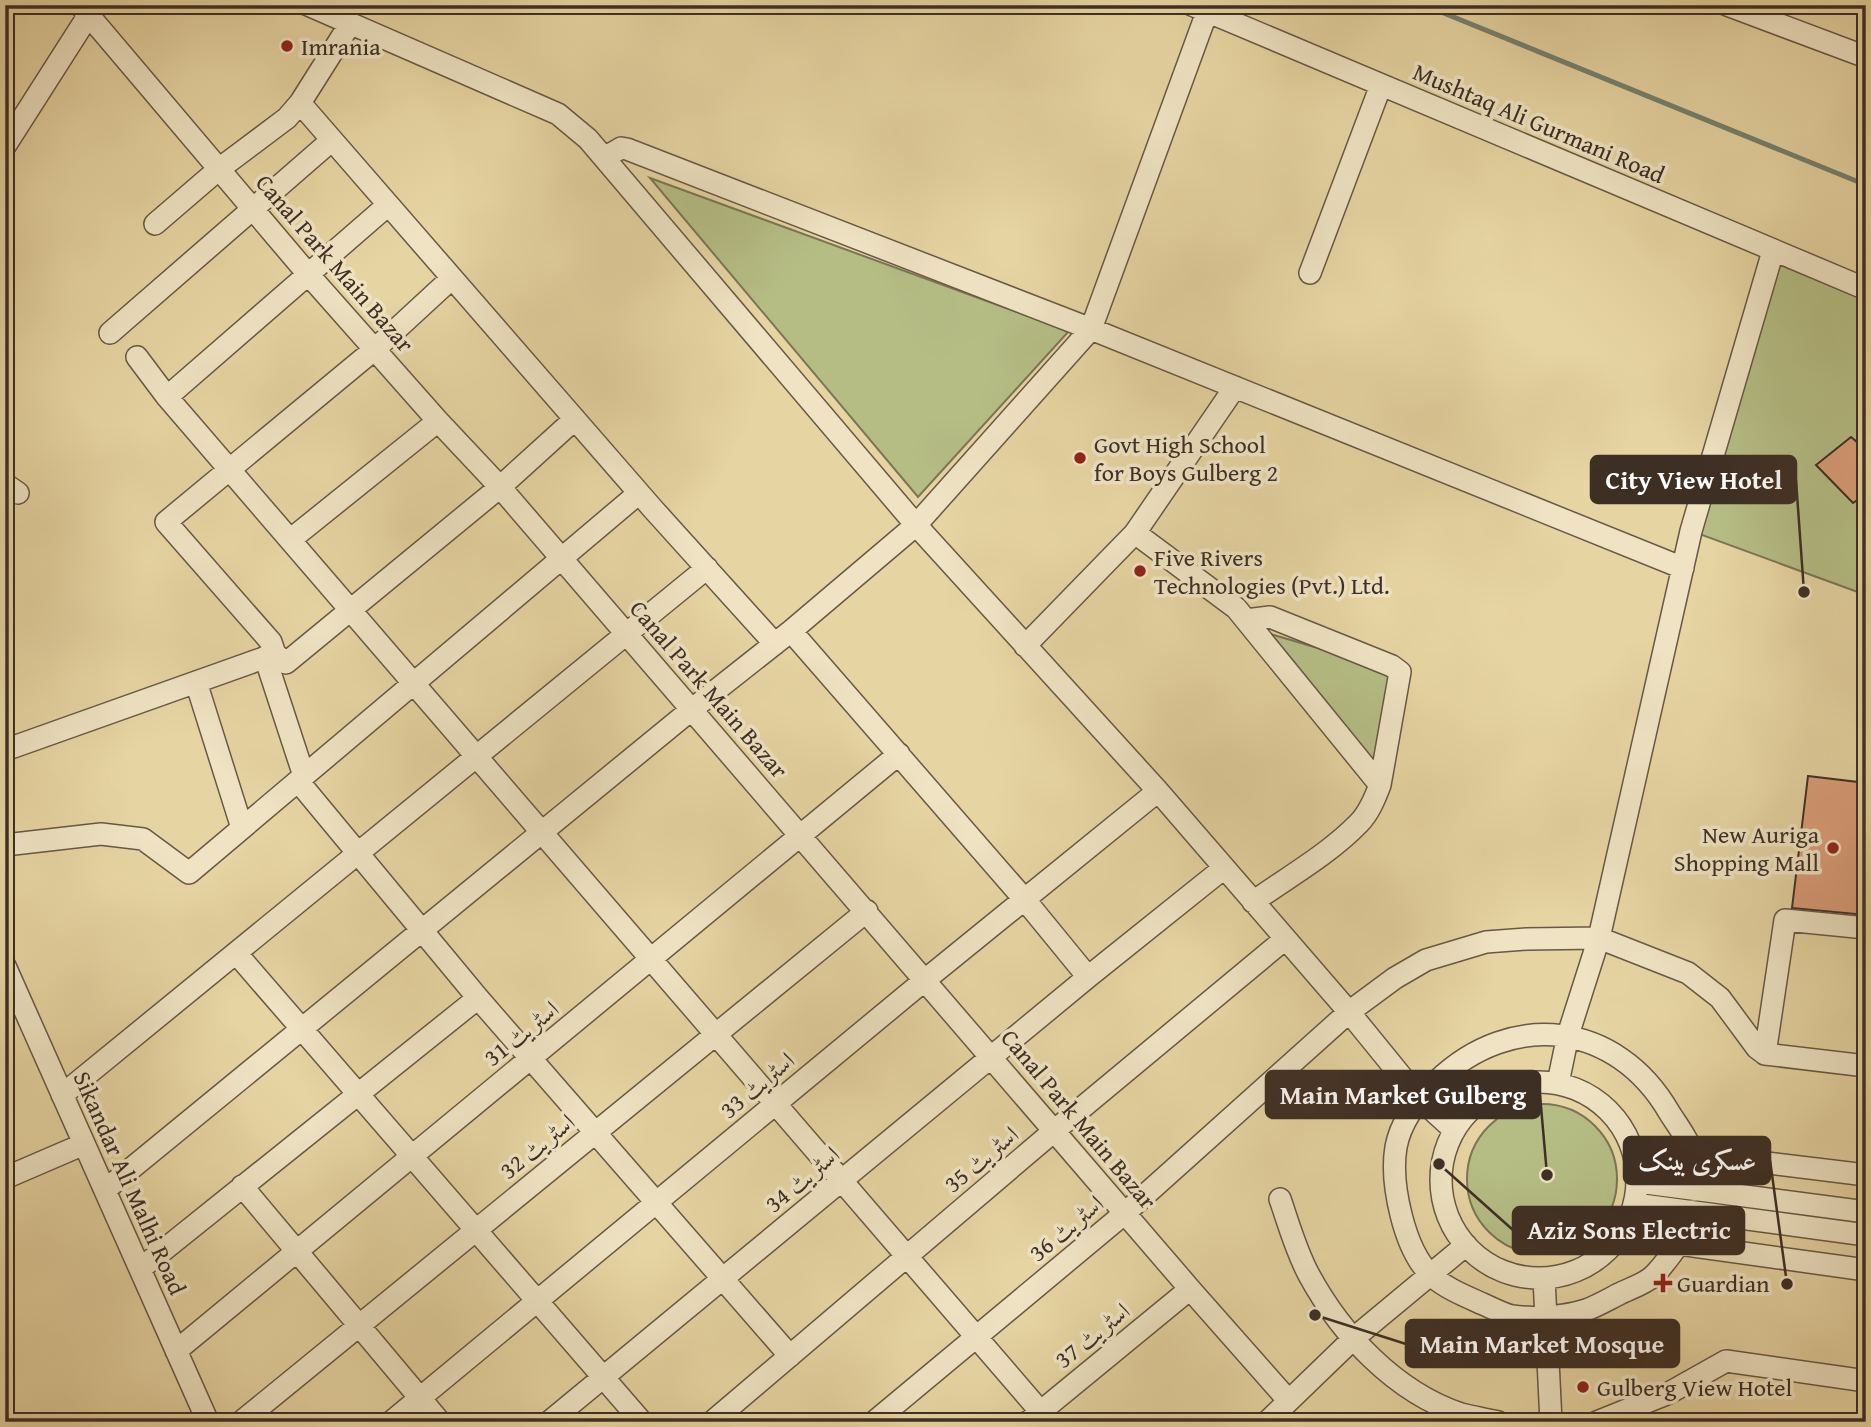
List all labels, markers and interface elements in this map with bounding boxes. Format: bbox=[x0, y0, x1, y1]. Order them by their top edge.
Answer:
place label: Imrania bbox=[301, 29, 381, 64]
marker: Imrania bbox=[279, 38, 295, 54]
street label: Mushtaq Ali Gurmani Road bbox=[1408, 54, 1670, 192]
street label: Canal Park Main Bazar bbox=[248, 166, 422, 360]
place label: Govt High School for Boys Gulberg 2 bbox=[1094, 427, 1278, 490]
marker: Govt High School for Boys Gulberg 2 bbox=[1072, 450, 1088, 466]
callout: City View Hotel bbox=[1591, 456, 1796, 503]
text: City View Hotel bbox=[1606, 460, 1782, 499]
place label: Five Rivers Technologies (Pvt.) Ltd. bbox=[1154, 540, 1390, 603]
marker: Five Rivers Technologies (Pvt.) Ltd. bbox=[1132, 563, 1148, 579]
street label: Canal Park Main Bazar bbox=[622, 592, 796, 786]
place label: New Auriga Shopping Mall bbox=[1674, 817, 1820, 880]
marker: New Auriga Shopping Mall bbox=[1825, 840, 1841, 856]
street label: اسٹریٹ 31 bbox=[476, 992, 566, 1074]
street label: Canal Park Main Bazar bbox=[993, 1021, 1165, 1217]
street label: اسٹریٹ 33 bbox=[712, 1043, 802, 1127]
street label: Sikandar Ali Malhi Road bbox=[65, 1066, 195, 1301]
callout: Main Market Gulberg bbox=[1266, 1071, 1540, 1118]
text: Main Market Gulberg bbox=[1280, 1075, 1527, 1114]
street label: اسٹریٹ 32 bbox=[492, 1105, 582, 1187]
street label: اسٹریٹ 35 bbox=[936, 1117, 1026, 1201]
street label: اسٹریٹ 34 bbox=[757, 1137, 847, 1221]
callout: عسکری بینک bbox=[1624, 1137, 1770, 1184]
text: عسکری بینک bbox=[1638, 1141, 1756, 1180]
street label: اسٹریٹ 36 bbox=[1021, 1186, 1111, 1270]
callout: Aziz Sons Electric bbox=[1513, 1207, 1744, 1254]
text: Aziz Sons Electric bbox=[1527, 1210, 1731, 1249]
place label: Guardian bbox=[1677, 1266, 1770, 1301]
marker: Guardian bbox=[1655, 1275, 1671, 1291]
street label: اسٹریٹ 37 bbox=[1047, 1294, 1137, 1376]
callout: Main Market Mosque bbox=[1406, 1320, 1679, 1367]
text: Main Market Mosque bbox=[1420, 1324, 1665, 1363]
place label: Gulberg View Hotel bbox=[1597, 1370, 1793, 1405]
marker: Gulberg View Hotel bbox=[1575, 1379, 1591, 1395]

